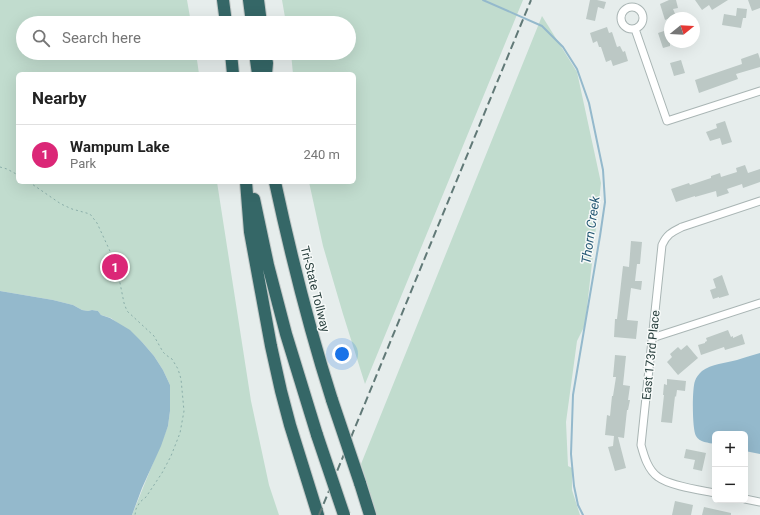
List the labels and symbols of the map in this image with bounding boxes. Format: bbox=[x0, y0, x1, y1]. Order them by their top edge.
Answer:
north arrow bbox=[664, 12, 700, 48]
water label: Thorn Creek bbox=[578, 195, 603, 265]
street label: Tri-State Tollway bbox=[298, 245, 333, 334]
pin: 1 bbox=[102, 252, 128, 282]
street label: East 173rd Place bbox=[639, 309, 663, 401]
your location bbox=[332, 344, 352, 364]

